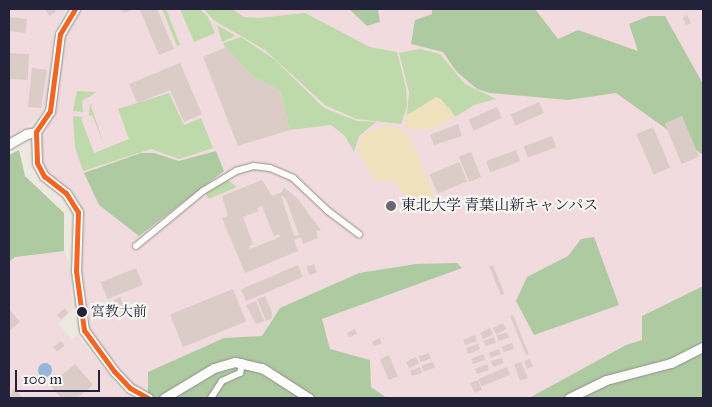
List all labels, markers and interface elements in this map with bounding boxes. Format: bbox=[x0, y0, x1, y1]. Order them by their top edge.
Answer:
place label: 東北大学 青葉山新キャンパス bbox=[401, 197, 599, 215]
marker: 東北大学 青葉山新キャンパス bbox=[385, 200, 397, 212]
place label: 宮教大前 bbox=[91, 304, 147, 320]
marker: 宮教大前 bbox=[77, 307, 87, 317]
scale bar bbox=[18, 360, 102, 392]
text: 100 m bbox=[23, 370, 62, 388]

